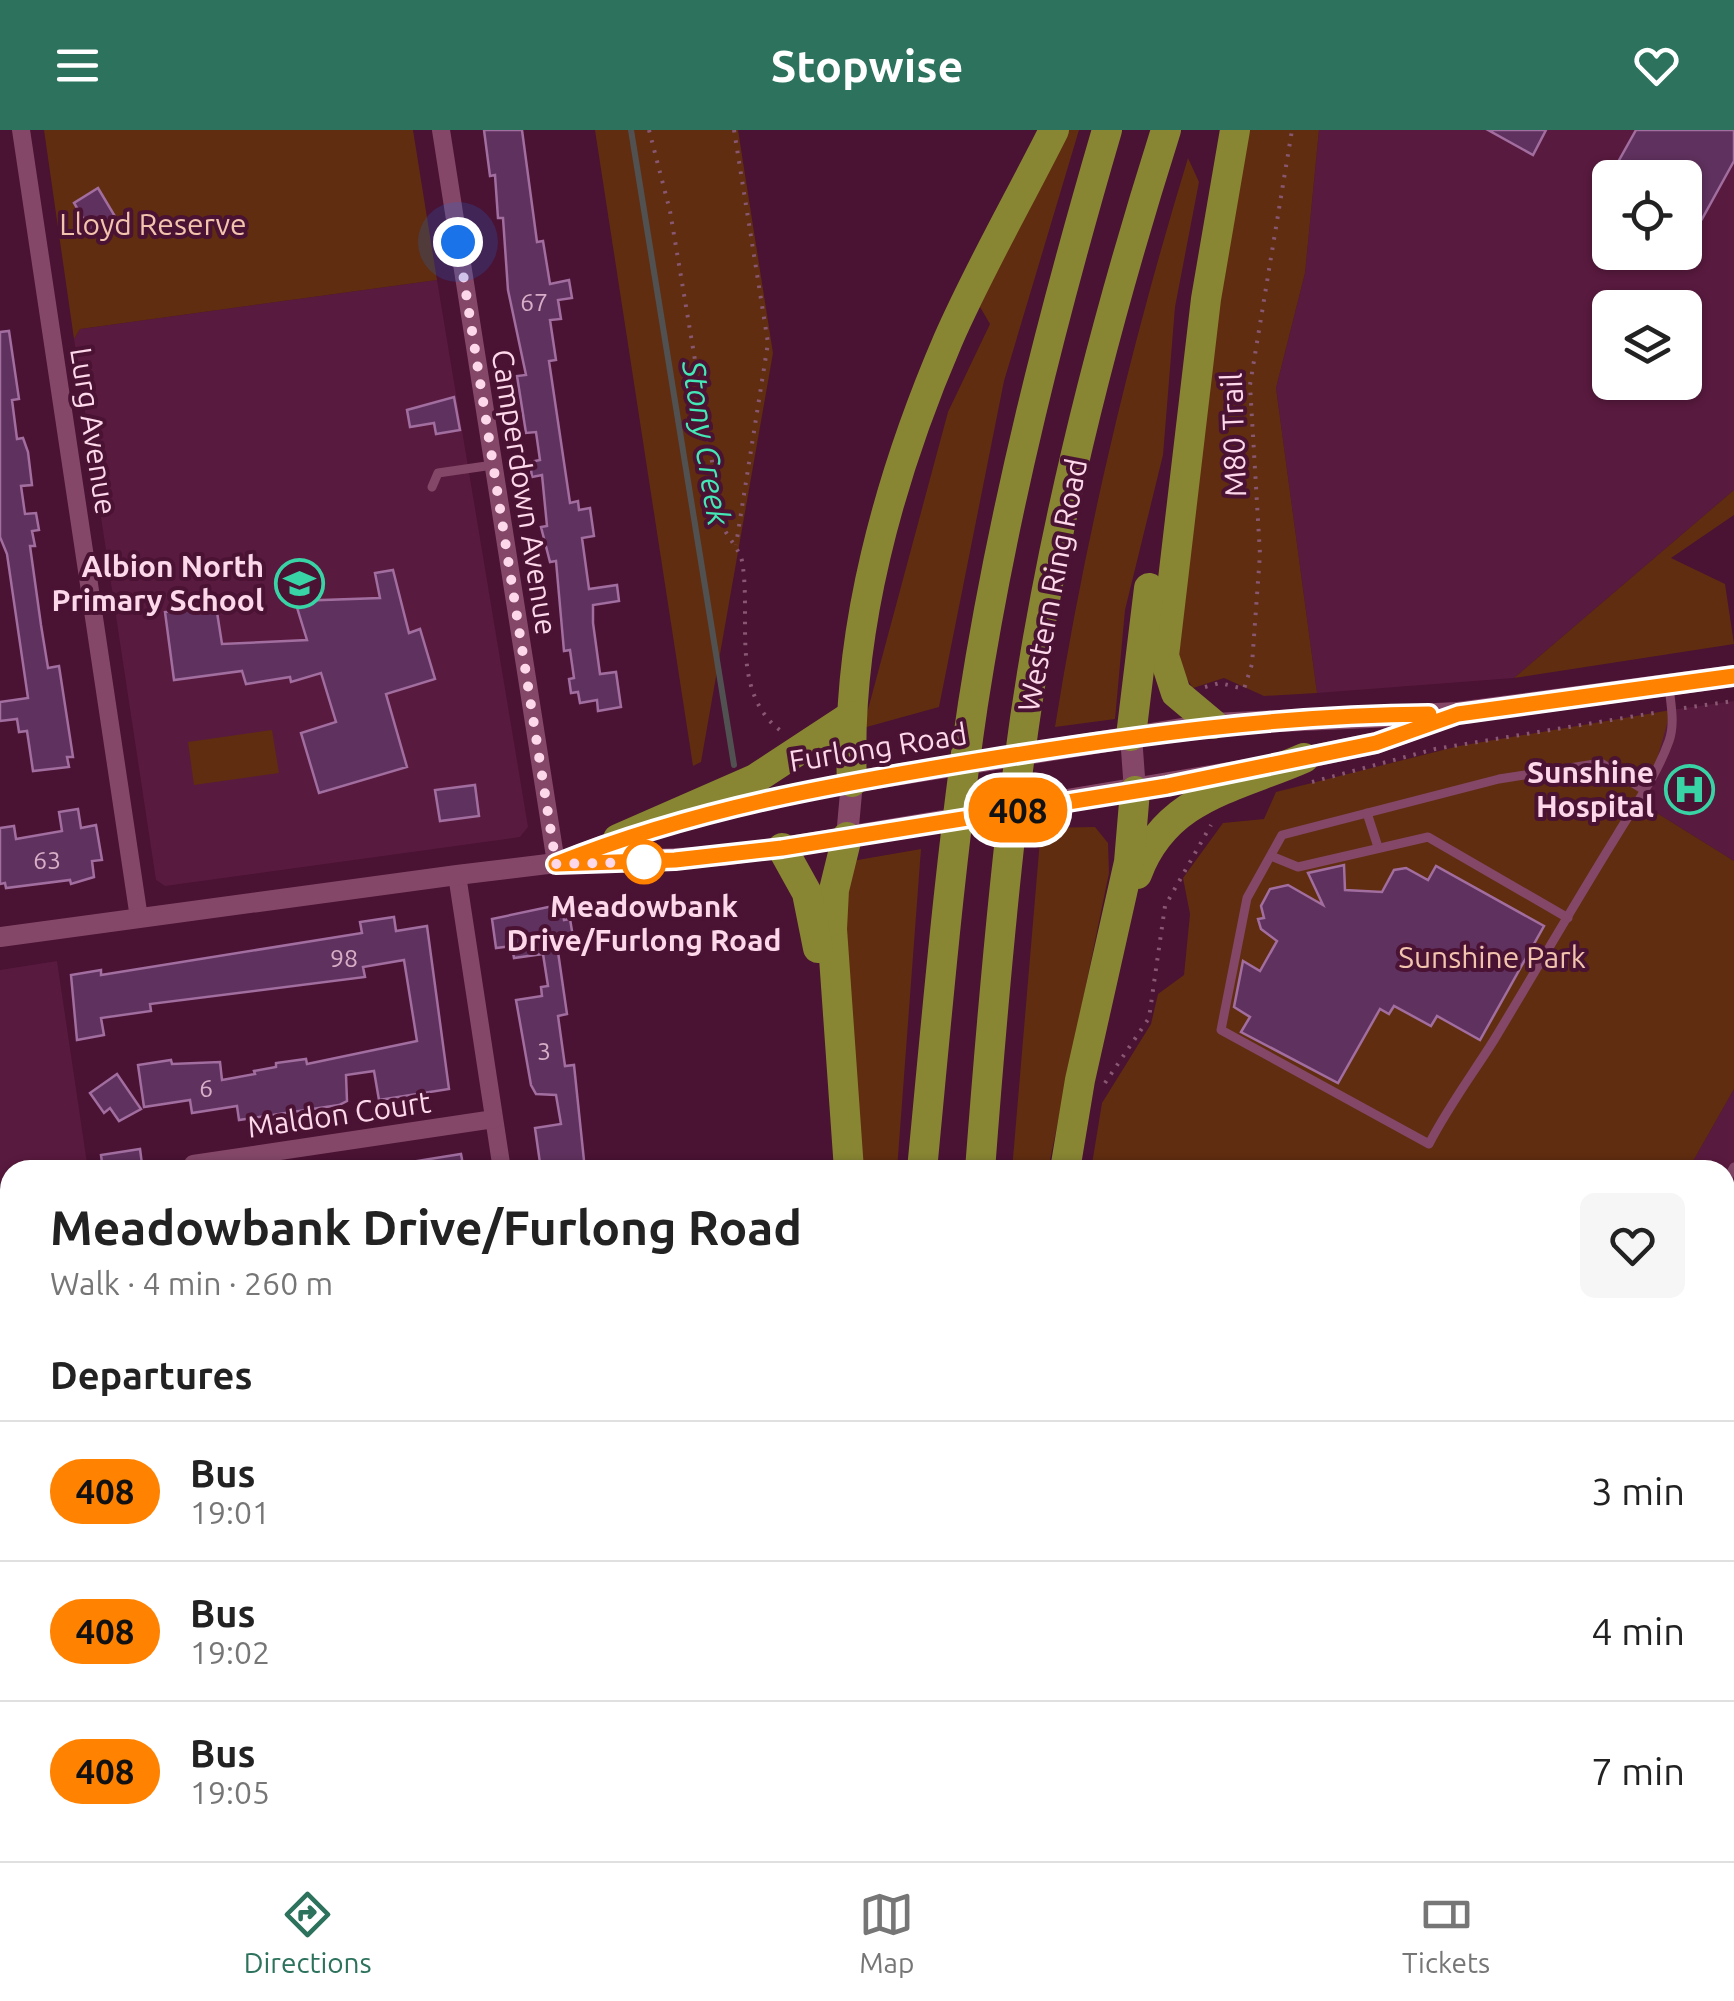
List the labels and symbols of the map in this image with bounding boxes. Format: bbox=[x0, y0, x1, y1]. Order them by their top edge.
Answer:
park label: Lloyd Reserve bbox=[59, 207, 247, 241]
your location bbox=[433, 217, 483, 267]
house number: 67 bbox=[520, 288, 548, 316]
street label: Lurg Avenue bbox=[64, 345, 124, 517]
street label: Camperdown Avenue bbox=[486, 347, 564, 637]
water label: Stony Creek bbox=[676, 357, 738, 529]
street label: M80 Trail bbox=[1214, 372, 1252, 498]
street label: Western Ring Road bbox=[1011, 456, 1093, 714]
place label: Albion North Primary School bbox=[51, 549, 264, 617]
school or university icon: Albion North Primary School bbox=[273, 557, 325, 609]
street label: Furlong Road bbox=[787, 716, 969, 778]
place label: Sunshine Hospital bbox=[1527, 755, 1654, 823]
hospital icon: Sunshine Hospital bbox=[1663, 763, 1715, 815]
line badge: 408 bbox=[960, 778, 1076, 842]
marker: Meadowbank Drive/Furlong Road bbox=[623, 841, 665, 883]
house number: 63 bbox=[33, 846, 61, 874]
place label: Meadowbank Drive/Furlong Road bbox=[507, 889, 781, 957]
park label: Sunshine Park bbox=[1398, 940, 1586, 974]
house number: 98 bbox=[330, 944, 358, 972]
house number: 3 bbox=[537, 1037, 551, 1065]
house number: 6 bbox=[199, 1074, 213, 1102]
street label: Maldon Court bbox=[245, 1084, 433, 1144]

